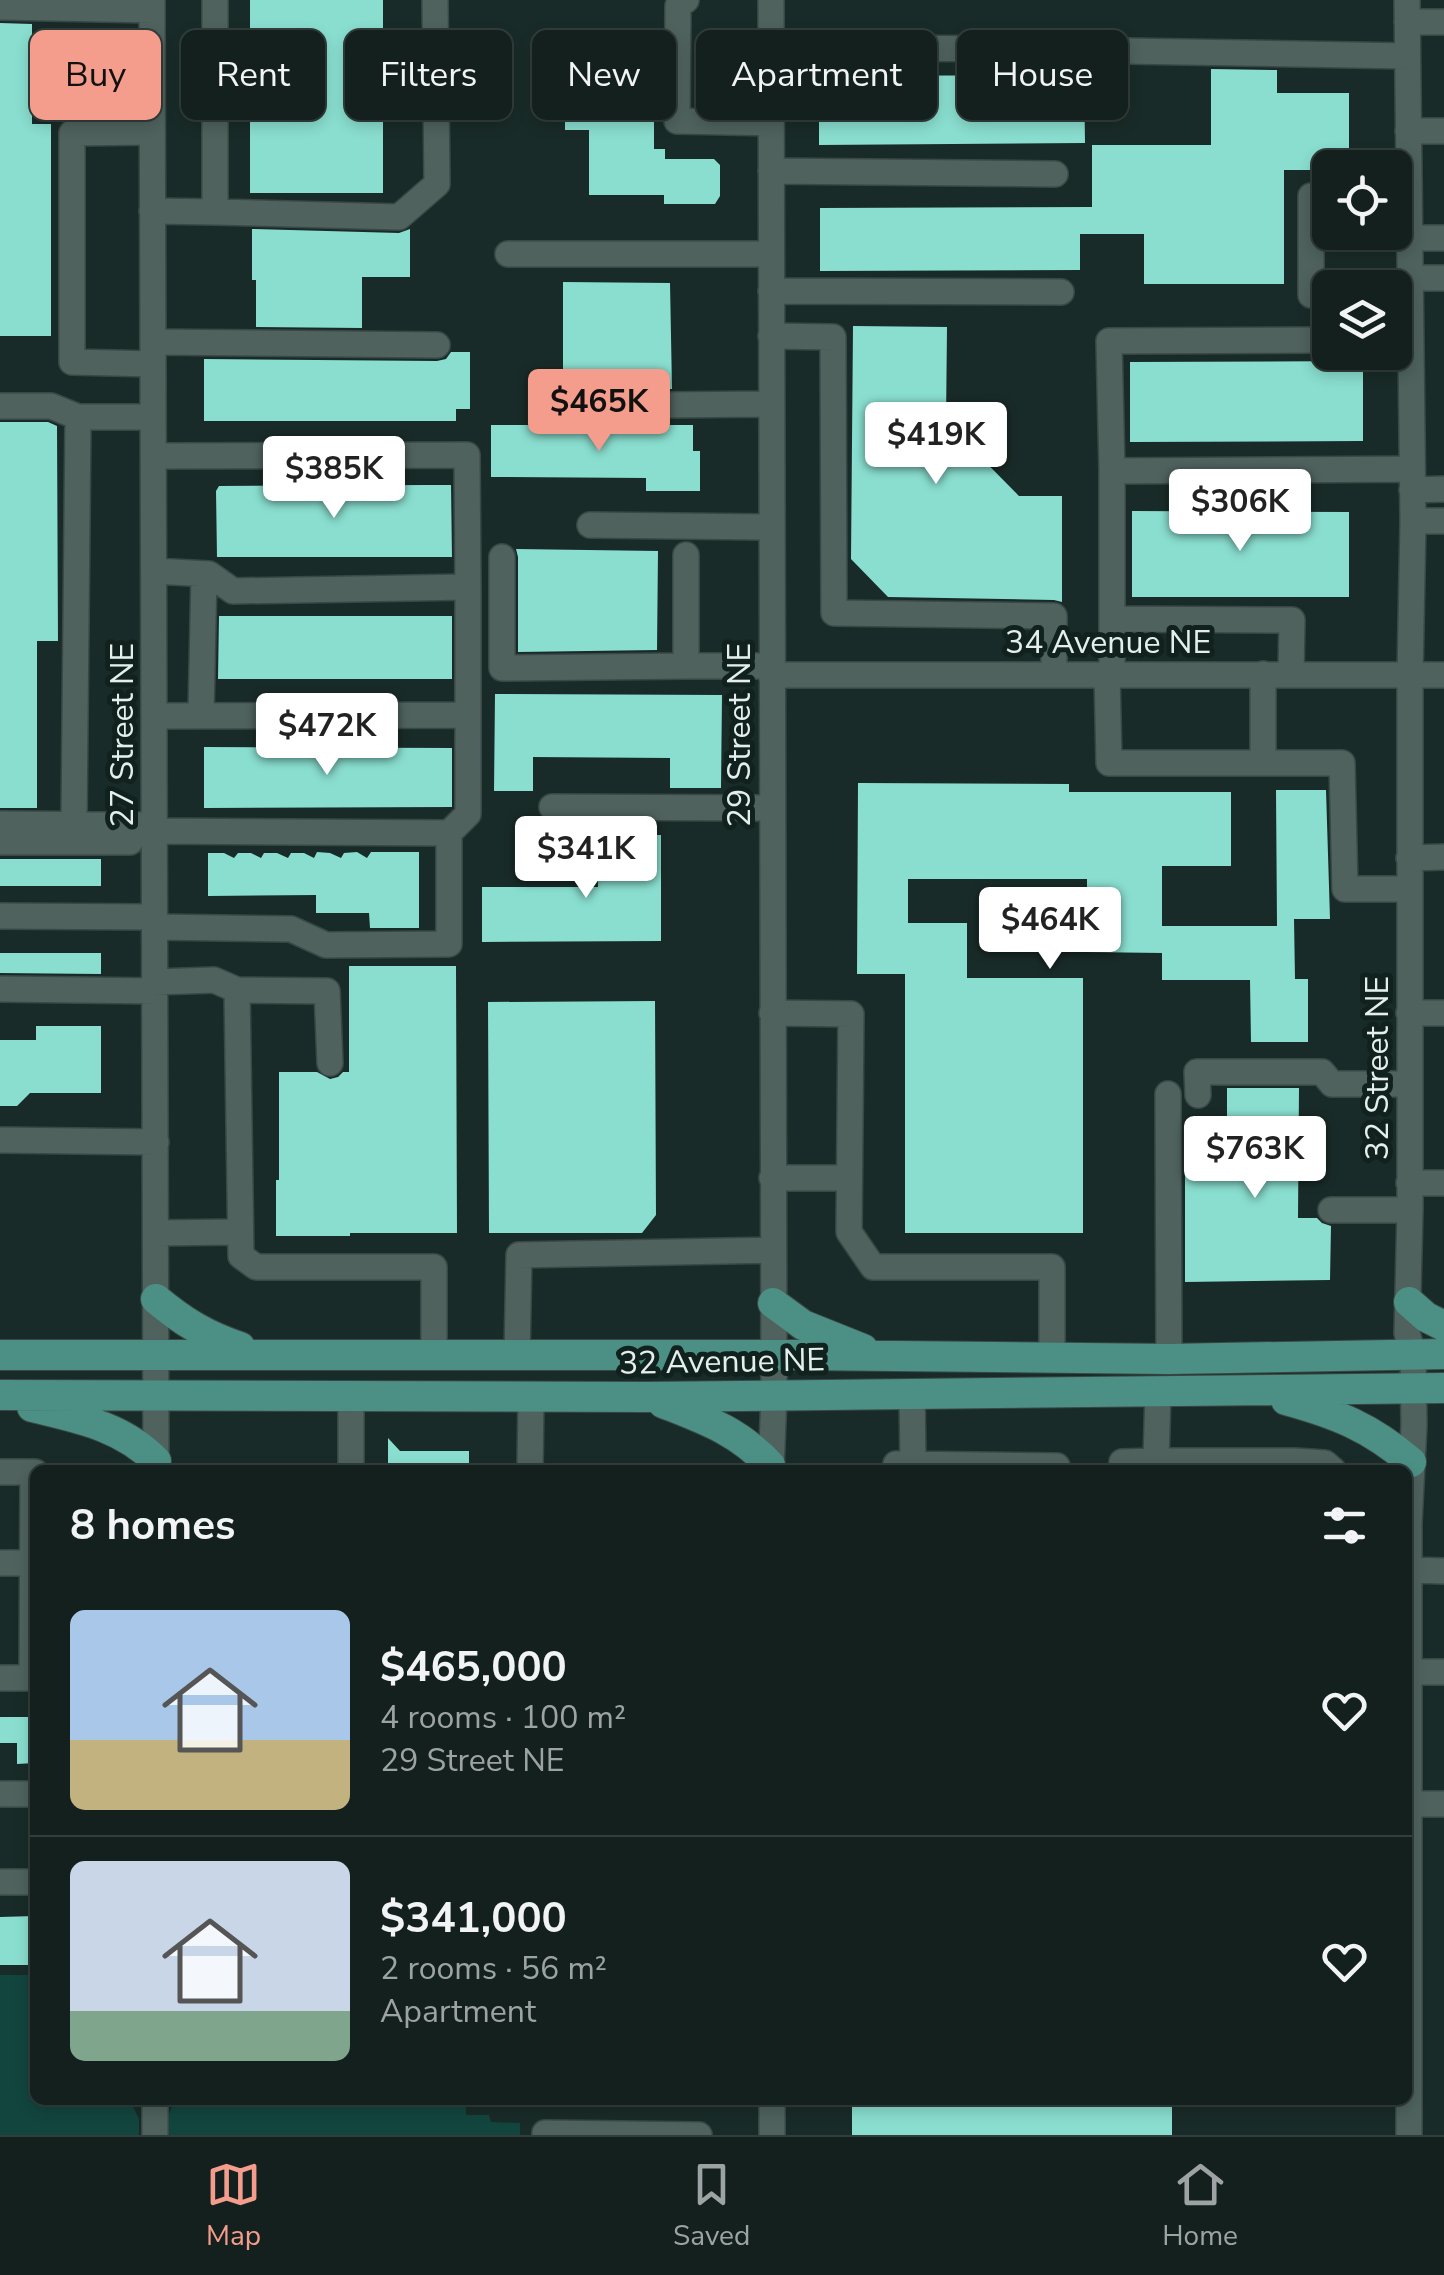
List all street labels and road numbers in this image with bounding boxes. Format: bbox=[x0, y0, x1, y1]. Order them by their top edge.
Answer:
street label: 34 Avenue NE bbox=[1005, 621, 1211, 664]
street label: 27 Street NE bbox=[101, 643, 144, 827]
street label: 29 Street NE bbox=[718, 643, 761, 827]
street label: 32 Street NE bbox=[1356, 976, 1399, 1160]
street label: 32 Avenue NE bbox=[619, 1338, 825, 1385]

